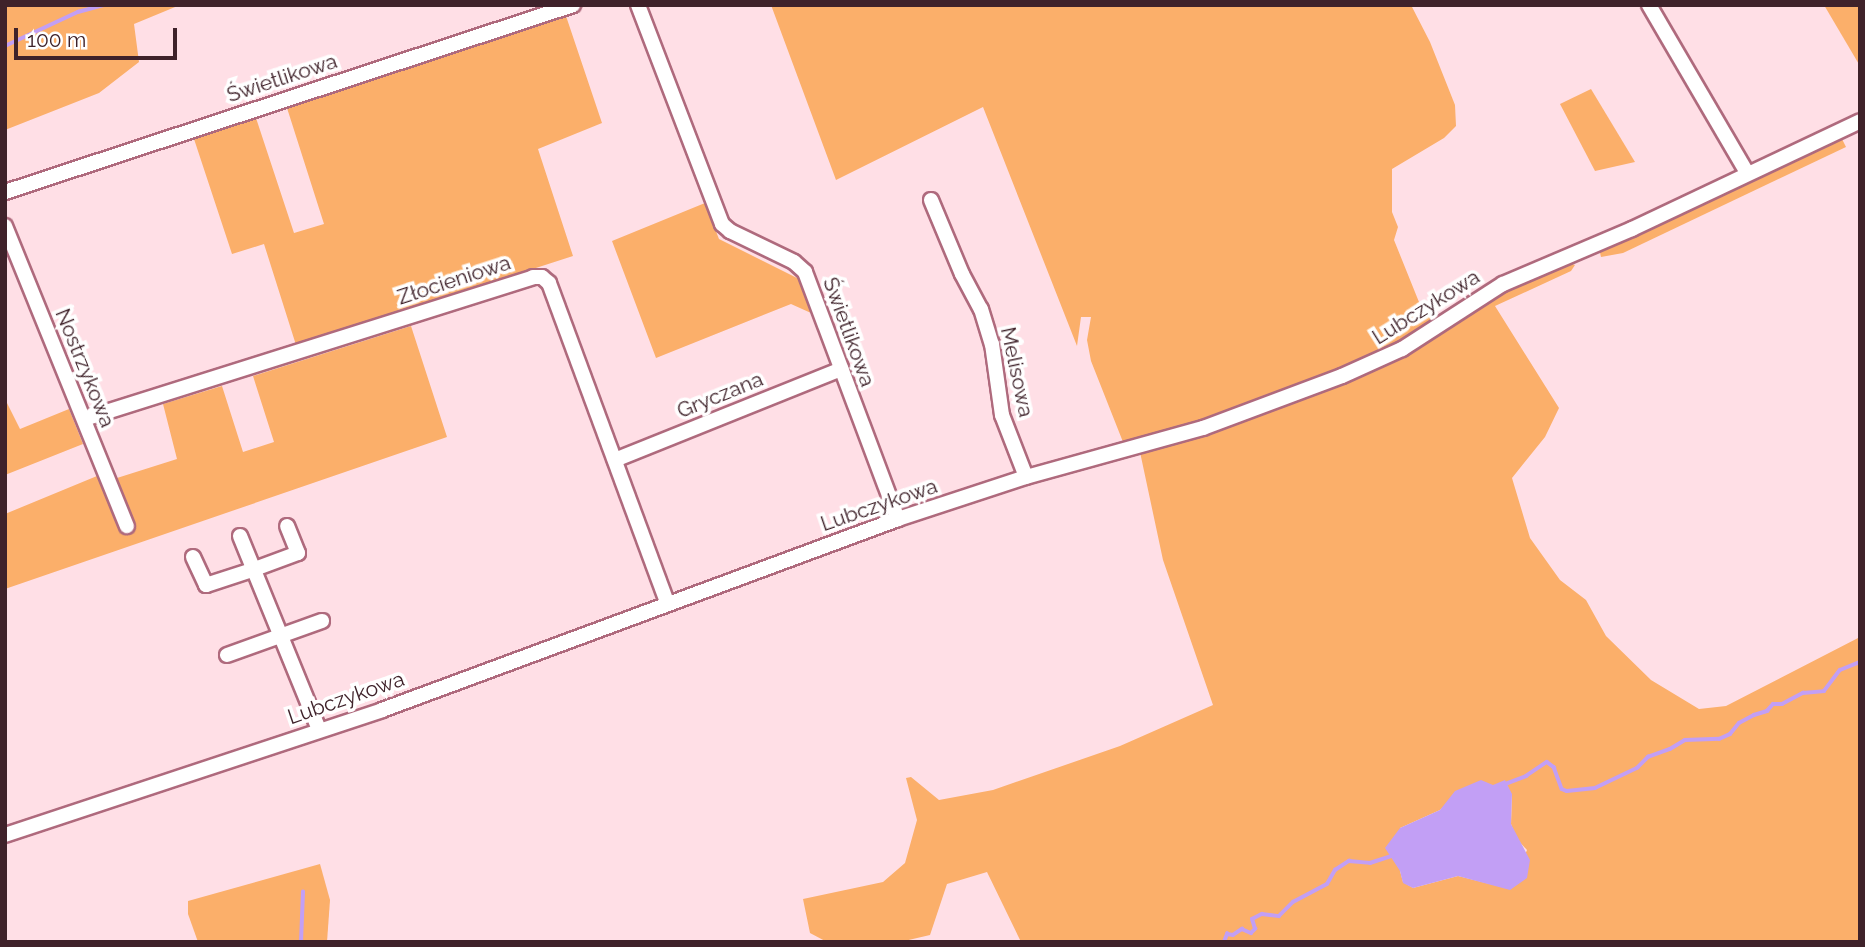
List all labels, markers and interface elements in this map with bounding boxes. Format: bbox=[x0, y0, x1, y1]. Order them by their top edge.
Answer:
scale bar bbox=[18, 14, 180, 58]
text: 100 m bbox=[27, 27, 86, 52]
street label: Świetlikowa bbox=[224, 48, 340, 108]
street label: Złocieniowa bbox=[394, 250, 514, 310]
street label: Lubczykowa bbox=[1368, 264, 1484, 350]
street label: Świetlikowa bbox=[818, 274, 880, 390]
street label: Nostrzykowa bbox=[50, 305, 120, 431]
street label: Melisowa bbox=[995, 325, 1039, 419]
street label: Gryczana bbox=[673, 366, 767, 424]
street label: Lubczykowa bbox=[817, 473, 941, 537]
street label: Lubczykowa bbox=[284, 666, 408, 730]

